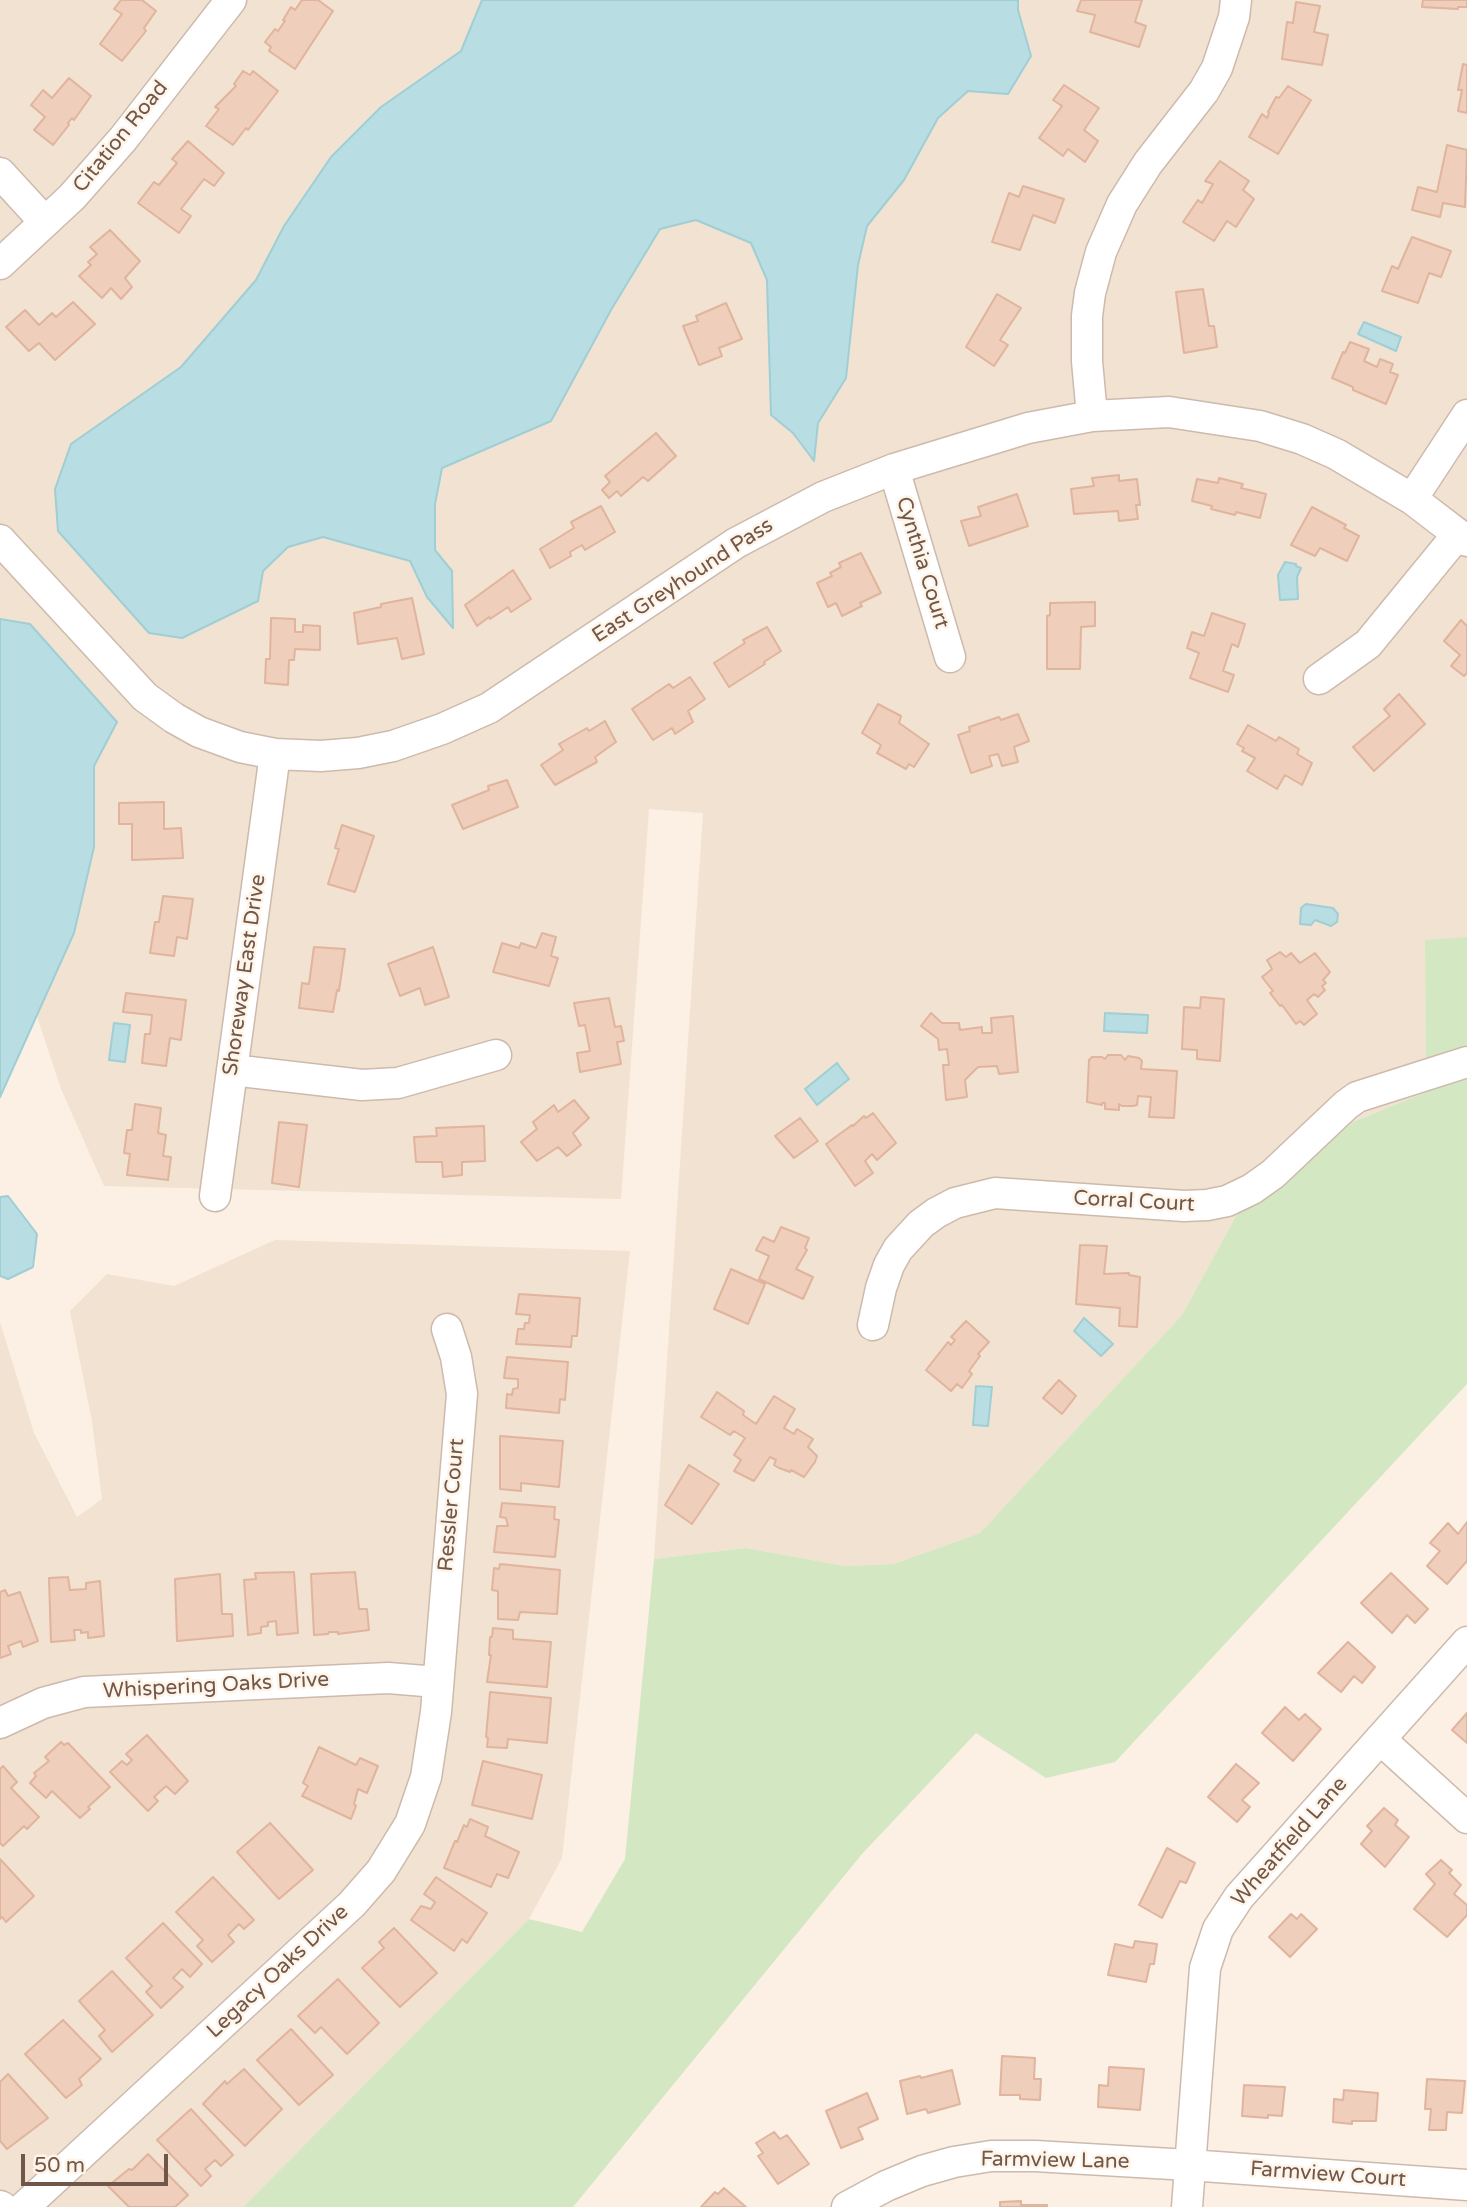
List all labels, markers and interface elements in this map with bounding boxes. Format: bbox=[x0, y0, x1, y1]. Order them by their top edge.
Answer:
street label: Citation Road bbox=[68, 76, 174, 198]
street label: Cynthia Court bbox=[890, 494, 954, 632]
street label: East Greyhound Pass bbox=[588, 513, 778, 649]
street label: Shoreway East Drive bbox=[218, 873, 272, 1077]
street label: Corral Court bbox=[1073, 1186, 1195, 1218]
street label: Ressler Court bbox=[434, 1437, 470, 1573]
street label: Whispering Oaks Drive bbox=[102, 1667, 330, 1705]
street label: Wheatfield Lane bbox=[1227, 1772, 1353, 1912]
street label: Legacy Oaks Drive bbox=[202, 1900, 354, 2044]
scale bar bbox=[24, 2140, 172, 2184]
street label: Farmview Lane bbox=[980, 2147, 1130, 2175]
text: 50 m bbox=[34, 2153, 85, 2178]
street label: Farmview Court bbox=[1249, 2157, 1407, 2193]

